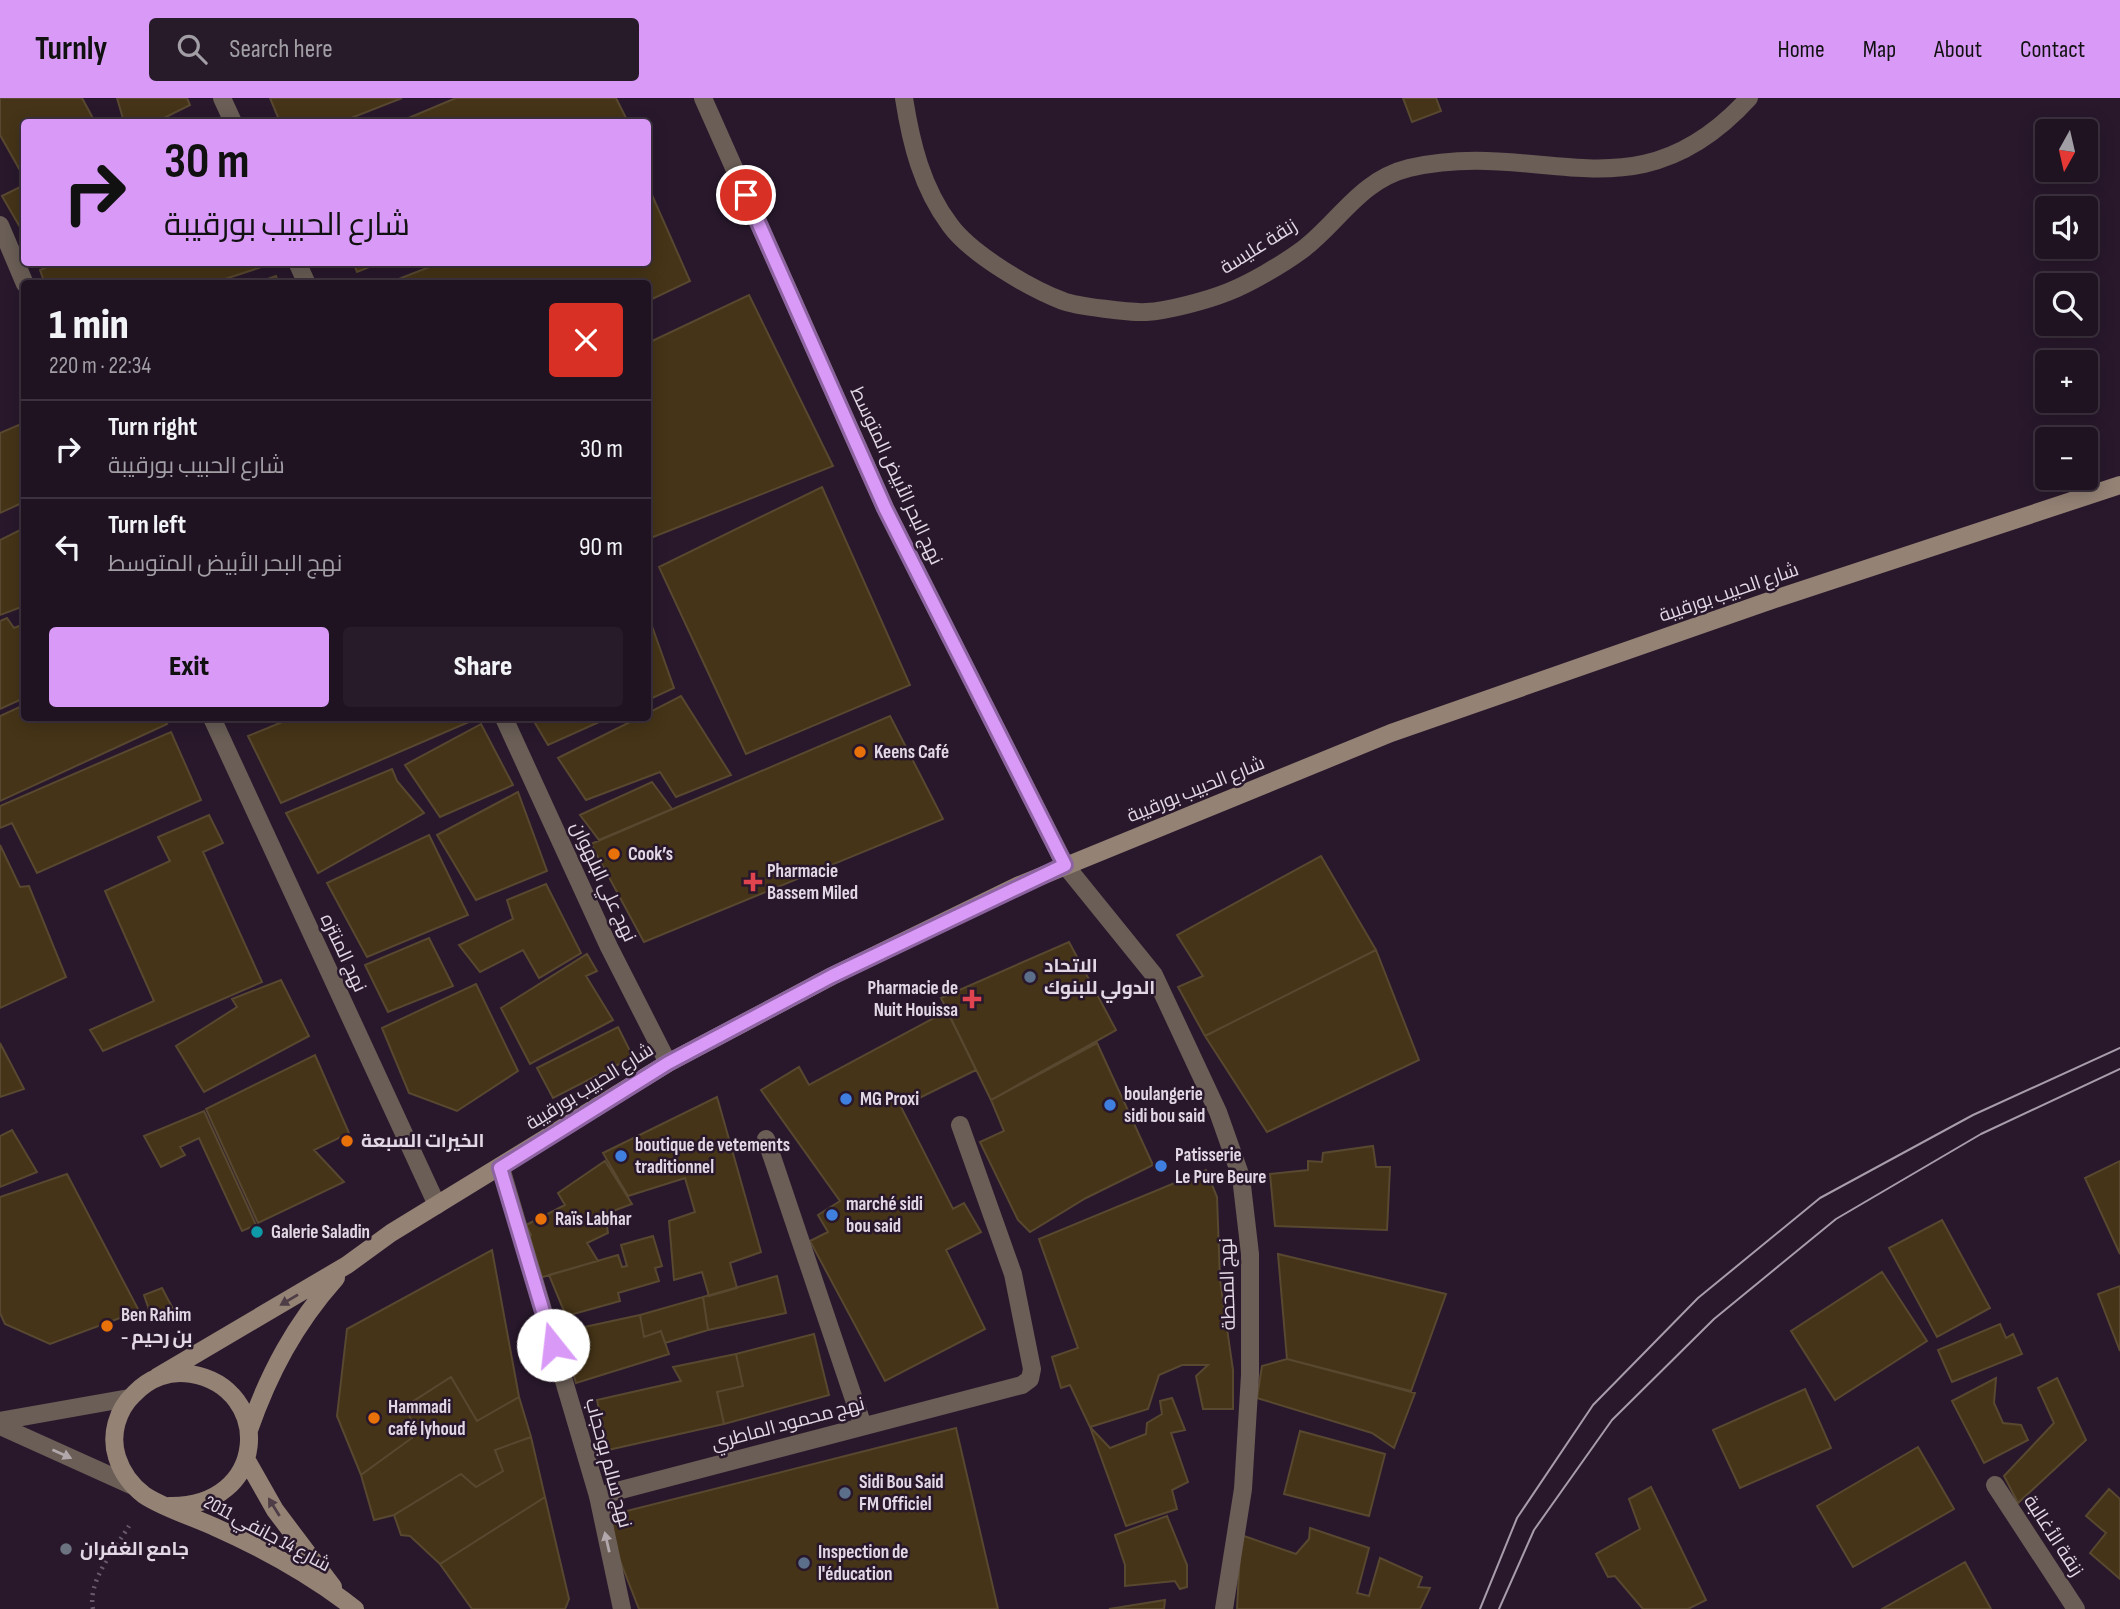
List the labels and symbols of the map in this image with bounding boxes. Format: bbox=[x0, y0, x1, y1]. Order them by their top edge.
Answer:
north arrow bbox=[2035, 119, 2098, 182]
pin bbox=[716, 165, 776, 225]
street label: زنقة عليسة bbox=[1216, 214, 1302, 280]
street label: نهج البحر الأبيض المتوسط bbox=[844, 383, 947, 569]
street label: شارع الحبيب بورقيبة bbox=[1656, 558, 1802, 629]
place label: Keens Café bbox=[874, 741, 949, 764]
marker: Keens Café bbox=[852, 744, 868, 760]
street label: شارع الحبيب بورقيبة bbox=[1124, 752, 1268, 829]
street label: نهج علي البلهوان bbox=[563, 818, 641, 947]
place label: Cook’s bbox=[628, 843, 673, 866]
marker: Cook’s bbox=[606, 846, 622, 862]
place label: Pharmacie Bassem Miled bbox=[767, 860, 858, 905]
marker: Pharmacie Bassem Miled bbox=[745, 874, 761, 890]
street label: نهج المنتزه bbox=[314, 910, 371, 996]
place label: الاتحاد الدولي للبنوك bbox=[1044, 955, 1155, 1003]
marker: الاتحاد الدولي للبنوك bbox=[1022, 969, 1038, 985]
place label: Pharmacie de Nuit Houissa bbox=[868, 977, 958, 1022]
marker: Pharmacie de Nuit Houissa bbox=[964, 991, 980, 1007]
street label: شارع الحبيب بورقيبة bbox=[522, 1039, 659, 1136]
place label: boulangerie sidi bou said bbox=[1124, 1083, 1205, 1128]
place label: MG Proxi bbox=[860, 1088, 919, 1111]
marker: MG Proxi bbox=[838, 1091, 854, 1107]
marker: boulangerie sidi bou said bbox=[1102, 1097, 1118, 1113]
place label: الخيرات السبعة bbox=[361, 1130, 484, 1153]
marker: الخيرات السبعة bbox=[339, 1133, 355, 1149]
place label: boutique de vetements traditionnel bbox=[635, 1134, 790, 1179]
place label: Patisserie Le Pure Beure bbox=[1175, 1144, 1266, 1189]
marker: boutique de vetements traditionnel bbox=[613, 1148, 629, 1164]
marker: Patisserie Le Pure Beure bbox=[1153, 1158, 1169, 1174]
place label: marché sidi bou said bbox=[846, 1193, 923, 1238]
marker: marché sidi bou said bbox=[824, 1207, 840, 1223]
place label: Raïs Labhar bbox=[555, 1208, 632, 1231]
marker: Raïs Labhar bbox=[533, 1211, 549, 1227]
place label: Galerie Saladin bbox=[271, 1221, 370, 1244]
marker: Galerie Saladin bbox=[249, 1224, 265, 1240]
street label: نهج المحطة bbox=[1215, 1237, 1242, 1331]
one-way arrow bbox=[280, 1294, 299, 1307]
place label: Ben Rahim - بن رحيم bbox=[121, 1304, 192, 1350]
position arrow bbox=[516, 1308, 590, 1382]
marker: Ben Rahim - بن رحيم bbox=[99, 1318, 115, 1334]
street label: نهج محمود الماطري bbox=[709, 1392, 868, 1457]
place label: Hammadi café lyhoud bbox=[388, 1396, 465, 1441]
street label: نهج سالم بوحجاب bbox=[579, 1396, 636, 1531]
marker: Hammadi café lyhoud bbox=[366, 1410, 382, 1426]
one-way arrow bbox=[52, 1448, 72, 1460]
place label: Sidi Bou Said FM Officiel bbox=[859, 1471, 944, 1516]
marker: Sidi Bou Said FM Officiel bbox=[837, 1485, 853, 1501]
street label: شارع 14 جانفي 2011 bbox=[199, 1491, 334, 1579]
street label: زنقة الأغالبة bbox=[2018, 1491, 2088, 1581]
one-way arrow bbox=[268, 1497, 281, 1517]
one-way arrow bbox=[602, 1531, 613, 1553]
place label: جامع الغفران bbox=[80, 1538, 189, 1562]
marker: جامع الغفران bbox=[58, 1541, 74, 1557]
place label: Inspection de l'éducation bbox=[818, 1541, 909, 1586]
marker: Inspection de l'éducation bbox=[796, 1555, 812, 1571]

